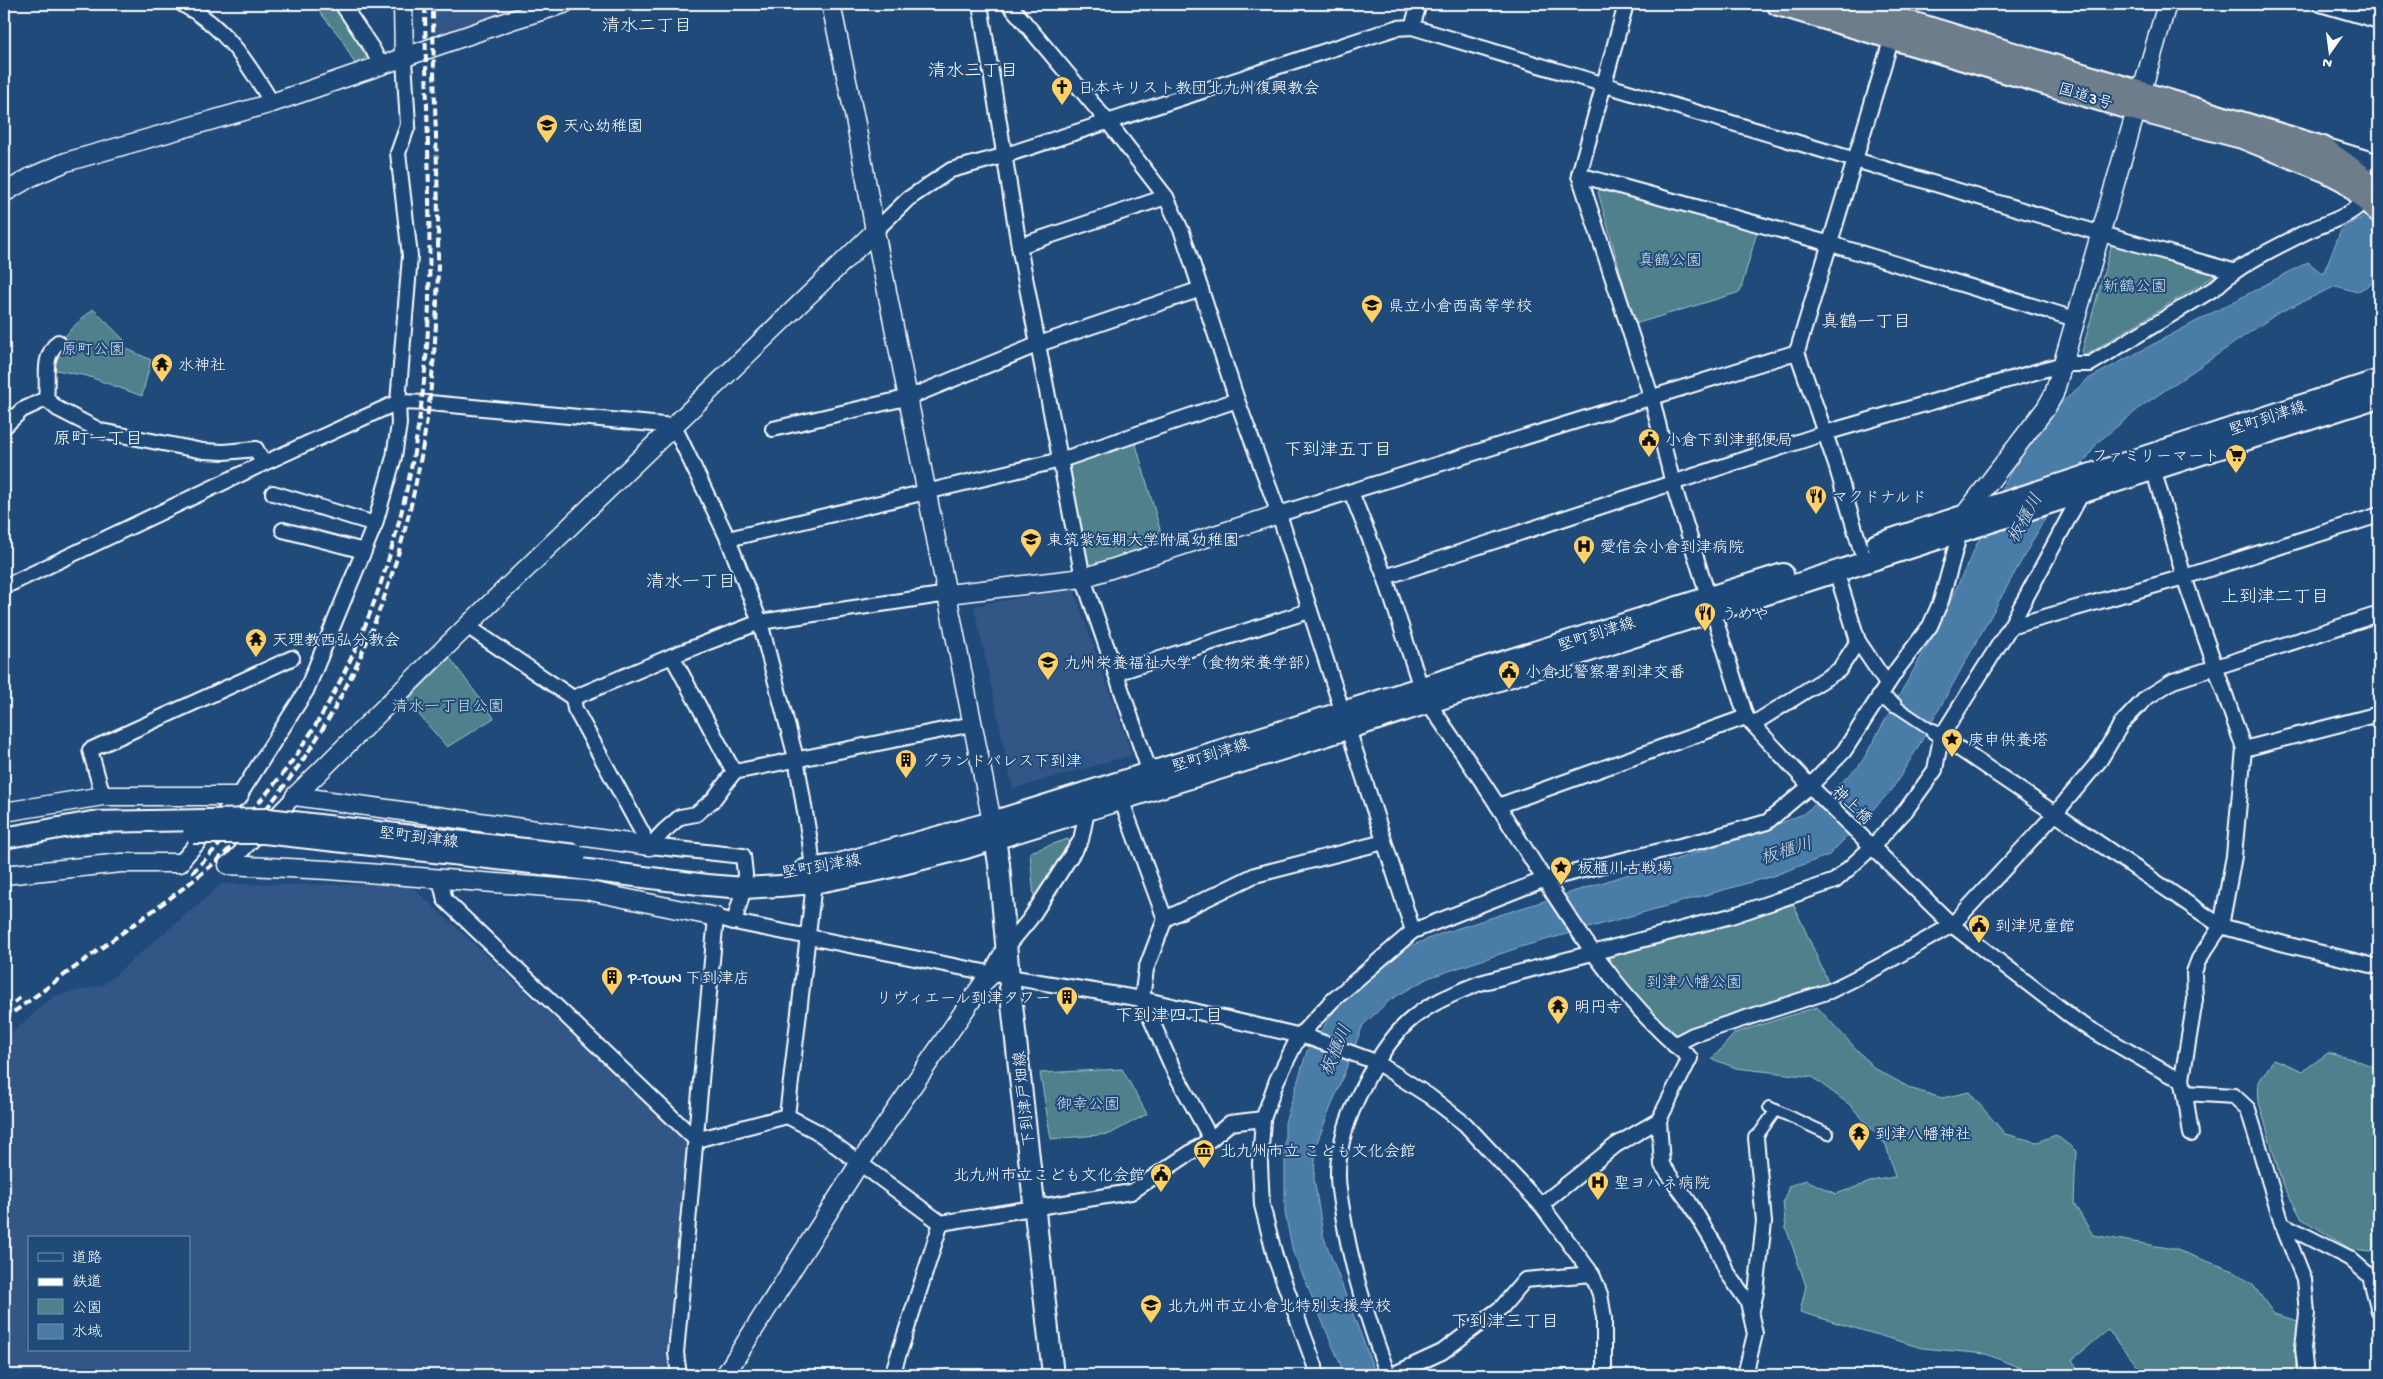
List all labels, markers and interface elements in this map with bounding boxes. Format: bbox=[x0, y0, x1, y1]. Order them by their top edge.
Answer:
district label: 清水二丁目 bbox=[602, 16, 692, 38]
north arrow bbox=[2306, 28, 2356, 78]
text: N bbox=[2321, 53, 2334, 72]
district label: 清水三丁目 bbox=[928, 61, 1018, 83]
church icon: 日本キリスト教団北九州復興教会 bbox=[1050, 75, 1074, 106]
place label: 日本キリスト教団北九州復興教会 bbox=[1078, 79, 1319, 100]
street label: 国道3号 bbox=[2055, 80, 2115, 116]
school or university icon: 天心幼稚園 bbox=[535, 113, 559, 144]
place label: 天心幼稚園 bbox=[563, 118, 643, 138]
park label: 真鶴公園 bbox=[1638, 251, 1702, 272]
park label: 新鶴公園 bbox=[2103, 277, 2167, 298]
school or university icon: 県立小倉西高等学校 bbox=[1360, 293, 1384, 324]
place label: 県立小倉西高等学校 bbox=[1388, 297, 1532, 318]
district label: 真鶴一丁目 bbox=[1821, 312, 1911, 334]
park label: 原町公園 bbox=[61, 341, 125, 361]
temple icon: 水神社 bbox=[150, 352, 174, 383]
place label: 水神社 bbox=[178, 357, 226, 377]
street label: 堅町到津線 bbox=[2226, 397, 2309, 442]
public building icon: 小倉下到津郵便局 bbox=[1637, 427, 1661, 458]
district label: 原町一丁目 bbox=[53, 430, 143, 451]
place label: 小倉下到津郵便局 bbox=[1665, 431, 1793, 452]
district label: 下到津五丁目 bbox=[1284, 440, 1392, 462]
supermarket icon: ファミリーマート bbox=[2224, 443, 2248, 474]
place label: ファミリーマート bbox=[2092, 449, 2220, 468]
restaurant icon: マクドナルド bbox=[1804, 484, 1828, 515]
place label: マクドナルド bbox=[1832, 490, 1927, 509]
water label: 板櫃川 bbox=[2003, 490, 2048, 548]
school or university icon: 東筑紫短期大学附属幼稚園 bbox=[1019, 527, 1043, 558]
place label: 東筑紫短期大学附属幼稚園 bbox=[1047, 531, 1239, 552]
hospital icon: 愛信会小倉到津病院 bbox=[1572, 534, 1596, 565]
place label: 愛信会小倉到津病院 bbox=[1600, 538, 1744, 559]
district label: 清水一丁目 bbox=[646, 572, 736, 594]
district label: 上到津二丁目 bbox=[2221, 587, 2329, 609]
restaurant icon: うめや bbox=[1693, 601, 1717, 632]
place label: うめや bbox=[1721, 607, 1769, 626]
street label: 堅町到津線 bbox=[1555, 613, 1638, 658]
temple icon: 天理教西弘分教会 bbox=[244, 627, 268, 658]
place label: 天理教西弘分教会 bbox=[272, 631, 400, 652]
school or university icon: 九州栄養福祉大学（食物栄養学部） bbox=[1036, 650, 1060, 681]
place label: 九州栄養福祉大学（食物栄養学部） bbox=[1064, 654, 1320, 675]
public building icon: 小倉北警察署到津交番 bbox=[1497, 659, 1521, 690]
place label: 小倉北警察署到津交番 bbox=[1525, 663, 1685, 684]
park label: 清水一丁目公園 bbox=[392, 697, 504, 718]
place icon: 庚申供養塔 bbox=[1940, 727, 1964, 758]
place label: 庚申供養塔 bbox=[1968, 731, 2048, 752]
street label: 堅町到津線 bbox=[1169, 735, 1252, 778]
building icon: グランドパレス下到津 bbox=[894, 748, 918, 779]
place label: グランドパレス下到津 bbox=[922, 752, 1082, 773]
street label: 神上橋 bbox=[1827, 782, 1875, 830]
street label: 堅町到津線 bbox=[378, 823, 460, 854]
water label: 板櫃川 bbox=[1758, 833, 1816, 870]
street label: 堅町到津線 bbox=[780, 850, 863, 885]
place icon: 板櫃川古戦場 bbox=[1549, 855, 1573, 886]
place label: 板櫃川古戦場 bbox=[1577, 860, 1673, 880]
public building icon: 到津児童館 bbox=[1967, 913, 1991, 944]
place label: 到津児童館 bbox=[1995, 917, 2075, 938]
building icon: P-TOWN 下到津店 bbox=[600, 965, 624, 996]
place label: P-TOWN 下到津店 bbox=[627, 969, 749, 990]
park label: 到津八幡公園 bbox=[1646, 973, 1742, 994]
building icon: リヴィエール到津タワー bbox=[1055, 985, 1079, 1016]
place label: リヴィエール到津タワー bbox=[876, 989, 1051, 1010]
temple icon: 明円寺 bbox=[1546, 994, 1570, 1025]
place label: 明円寺 bbox=[1574, 999, 1622, 1019]
district label: 下到津四丁目 bbox=[1115, 1006, 1223, 1028]
water label: 板櫃川 bbox=[1316, 1022, 1358, 1080]
street label: 下到津戸畑線 bbox=[1010, 1050, 1041, 1148]
park label: 御幸公園 bbox=[1056, 1095, 1120, 1116]
temple icon: 到津八幡神社 bbox=[1847, 1121, 1871, 1152]
place label: 到津八幡神社 bbox=[1875, 1125, 1971, 1146]
museum icon: 北九州市立 こども文化会館 bbox=[1192, 1138, 1216, 1169]
place label: 北九州市立 こども文化会館 bbox=[1220, 1142, 1416, 1163]
public building icon: 北九州市立こども文化会館 bbox=[1149, 1162, 1173, 1193]
place label: 北九州市立こども文化会館 bbox=[953, 1166, 1145, 1187]
hospital icon: 聖ヨハネ病院 bbox=[1586, 1170, 1610, 1201]
place label: 聖ヨハネ病院 bbox=[1614, 1175, 1710, 1195]
legend bbox=[28, 1236, 190, 1352]
text: 道路 bbox=[72, 1250, 102, 1268]
text: 鉄道 bbox=[72, 1274, 102, 1292]
school or university icon: 北九州市立小倉北特別支援学校 bbox=[1139, 1293, 1163, 1324]
place label: 北九州市立小倉北特別支援学校 bbox=[1167, 1297, 1391, 1318]
text: 公園 bbox=[72, 1300, 102, 1318]
district label: 下到津三丁目 bbox=[1451, 1312, 1559, 1334]
text: 水域 bbox=[72, 1323, 102, 1342]

